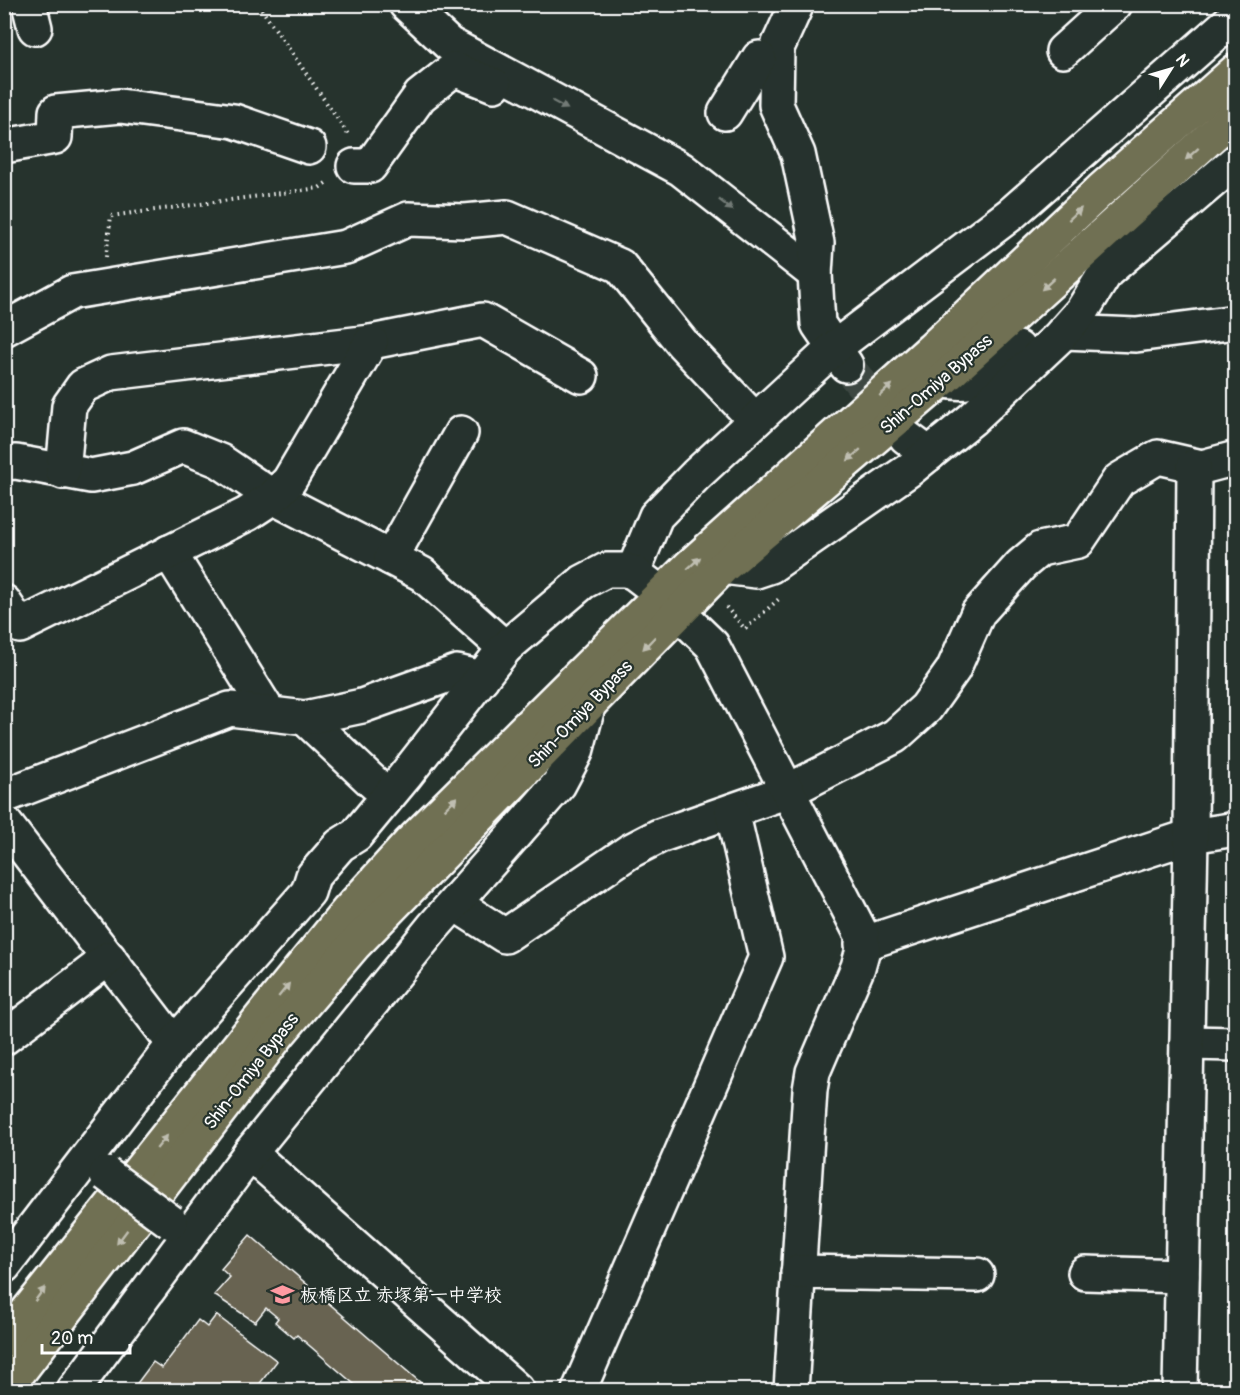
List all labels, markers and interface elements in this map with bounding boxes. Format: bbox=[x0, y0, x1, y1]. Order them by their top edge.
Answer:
north arrow bbox=[1141, 39, 1201, 99]
text: N bbox=[1171, 50, 1194, 71]
one-way arrow bbox=[551, 100, 568, 110]
one-way arrow bbox=[1185, 146, 1199, 160]
one-way arrow bbox=[719, 198, 734, 210]
one-way arrow bbox=[1067, 207, 1082, 221]
one-way arrow bbox=[1041, 277, 1055, 291]
street label: Shin-Omiya Bypass bbox=[875, 329, 997, 439]
one-way arrow bbox=[878, 384, 893, 397]
one-way arrow bbox=[847, 448, 862, 461]
one-way arrow bbox=[687, 556, 702, 570]
one-way arrow bbox=[642, 636, 656, 650]
street label: Shin-Omiya Bypass bbox=[523, 655, 638, 773]
one-way arrow bbox=[443, 796, 457, 810]
one-way arrow bbox=[277, 982, 290, 998]
street label: Shin-Omiya Bypass bbox=[199, 1009, 304, 1134]
one-way arrow bbox=[155, 1134, 168, 1150]
one-way arrow bbox=[116, 1229, 128, 1245]
school or university icon: 板橋区立 赤塚第一中学校 bbox=[269, 1282, 295, 1308]
place label: 板橋区立 赤塚第一中学校 bbox=[300, 1284, 502, 1307]
one-way arrow bbox=[34, 1287, 46, 1303]
scale bar bbox=[42, 1317, 130, 1355]
text: 20 m bbox=[51, 1327, 93, 1350]

